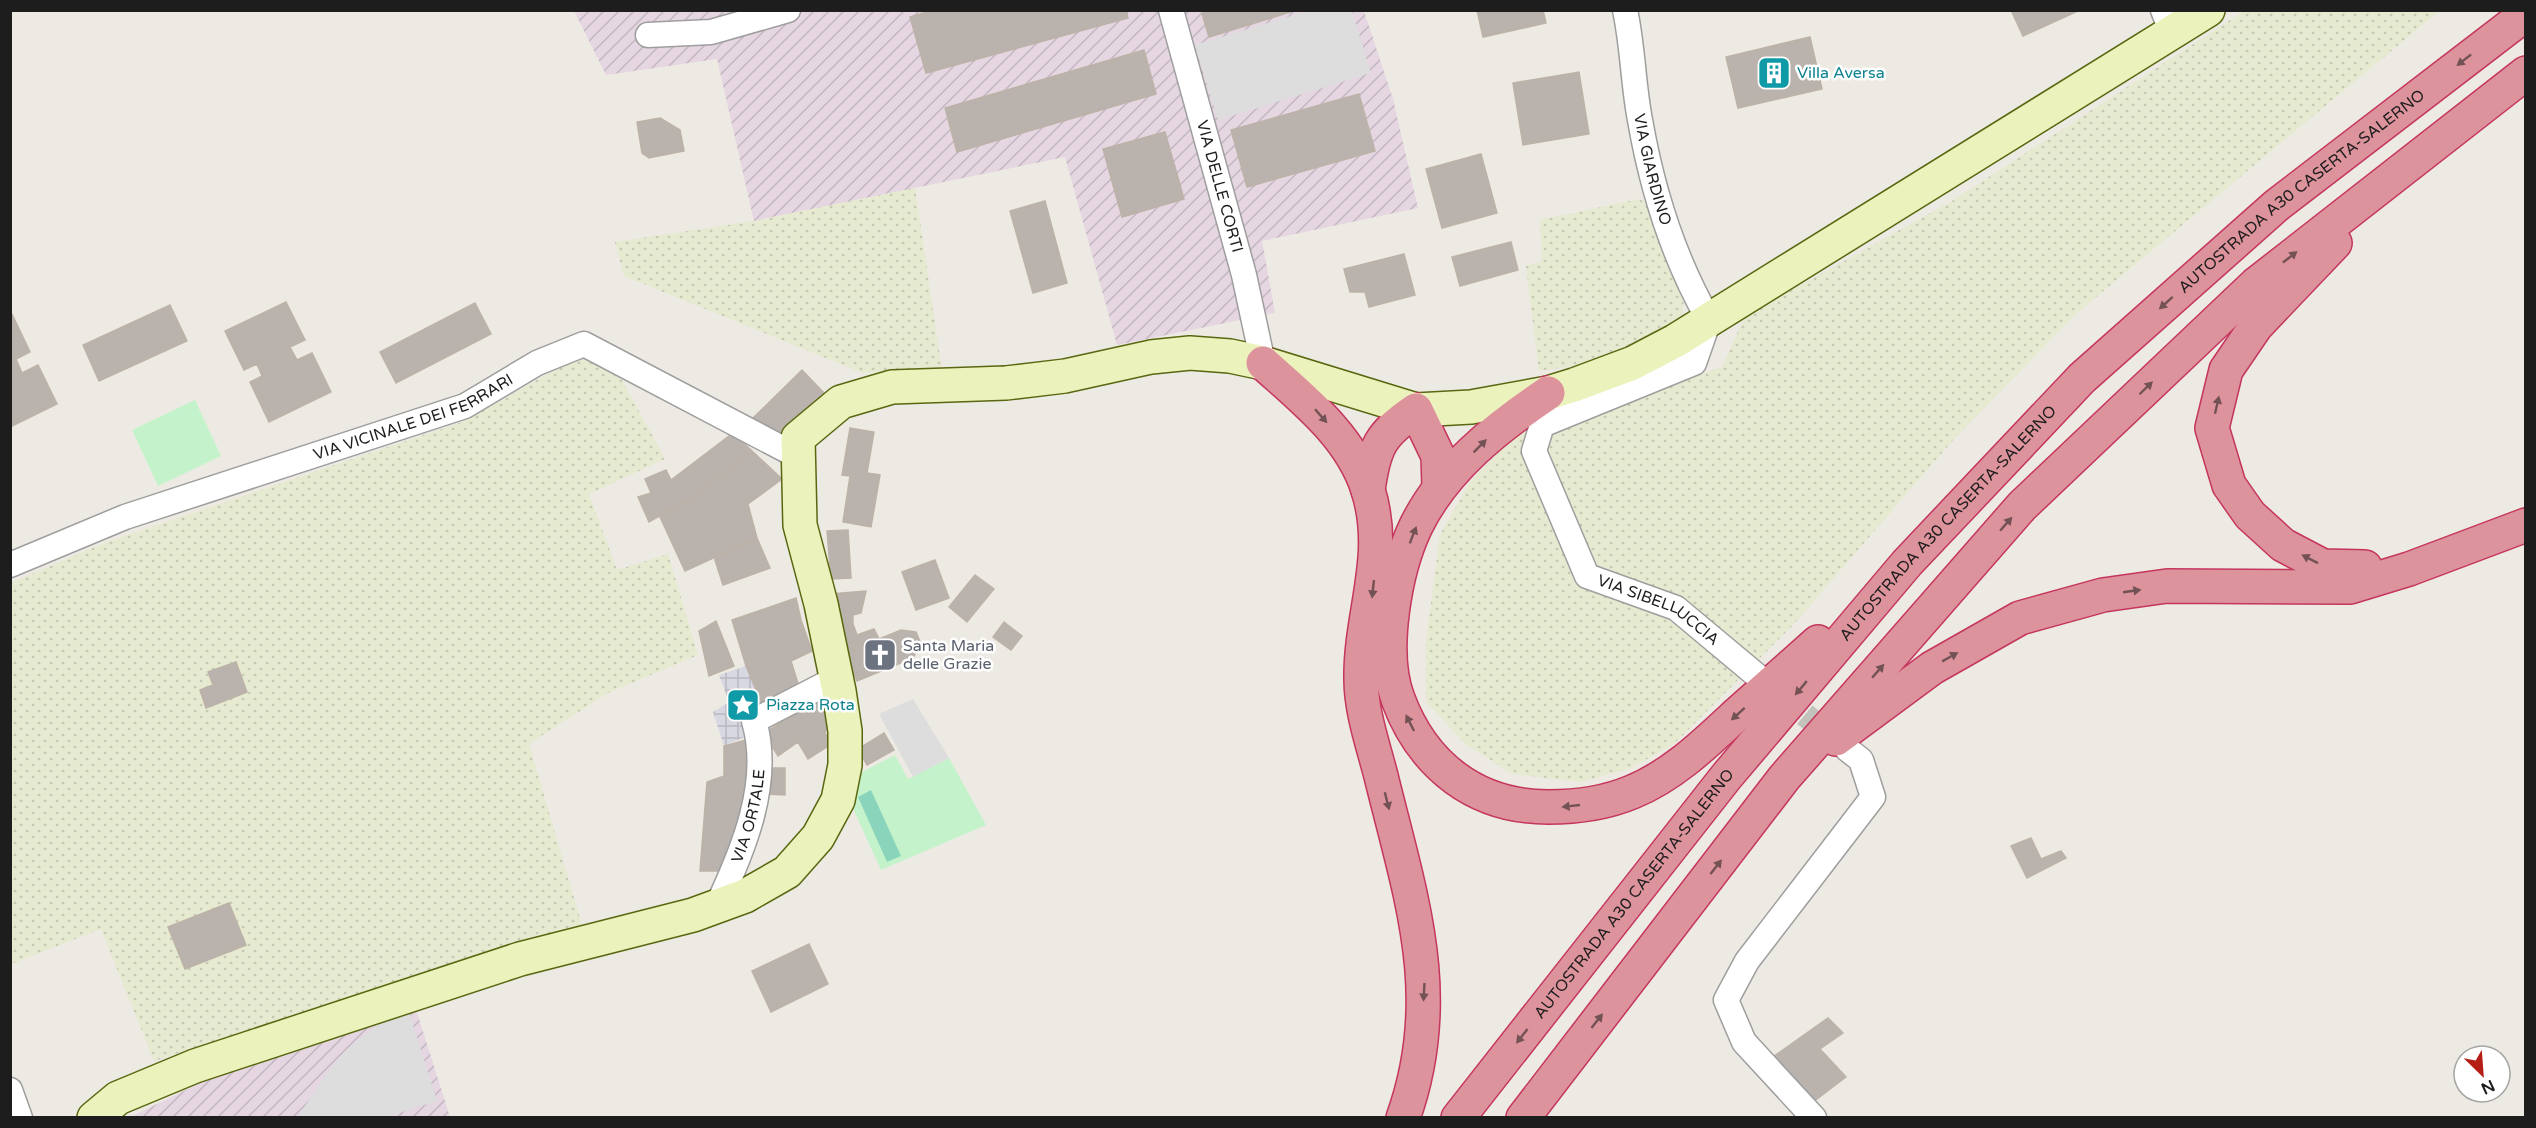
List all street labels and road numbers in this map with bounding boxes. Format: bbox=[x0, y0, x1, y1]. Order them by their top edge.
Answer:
street label: AUTOSTRADA A30 CASERTA-SALERNO bbox=[2174, 85, 2429, 298]
street label: VIA GIARDINO bbox=[1629, 112, 1676, 228]
street label: VIA DELLE CORTI bbox=[1192, 118, 1247, 255]
street label: VIA VICINALE DEI FERRARI bbox=[311, 370, 517, 465]
street label: AUTOSTRADA A30 CASERTA-SALERNO bbox=[1835, 401, 2061, 645]
street label: VIA SIBELLUCCIA bbox=[1594, 570, 1723, 650]
street label: AUTOSTRADA A30 CASERTA-SALERNO bbox=[1530, 765, 1738, 1023]
street label: VIA ORTALE bbox=[727, 768, 769, 866]

